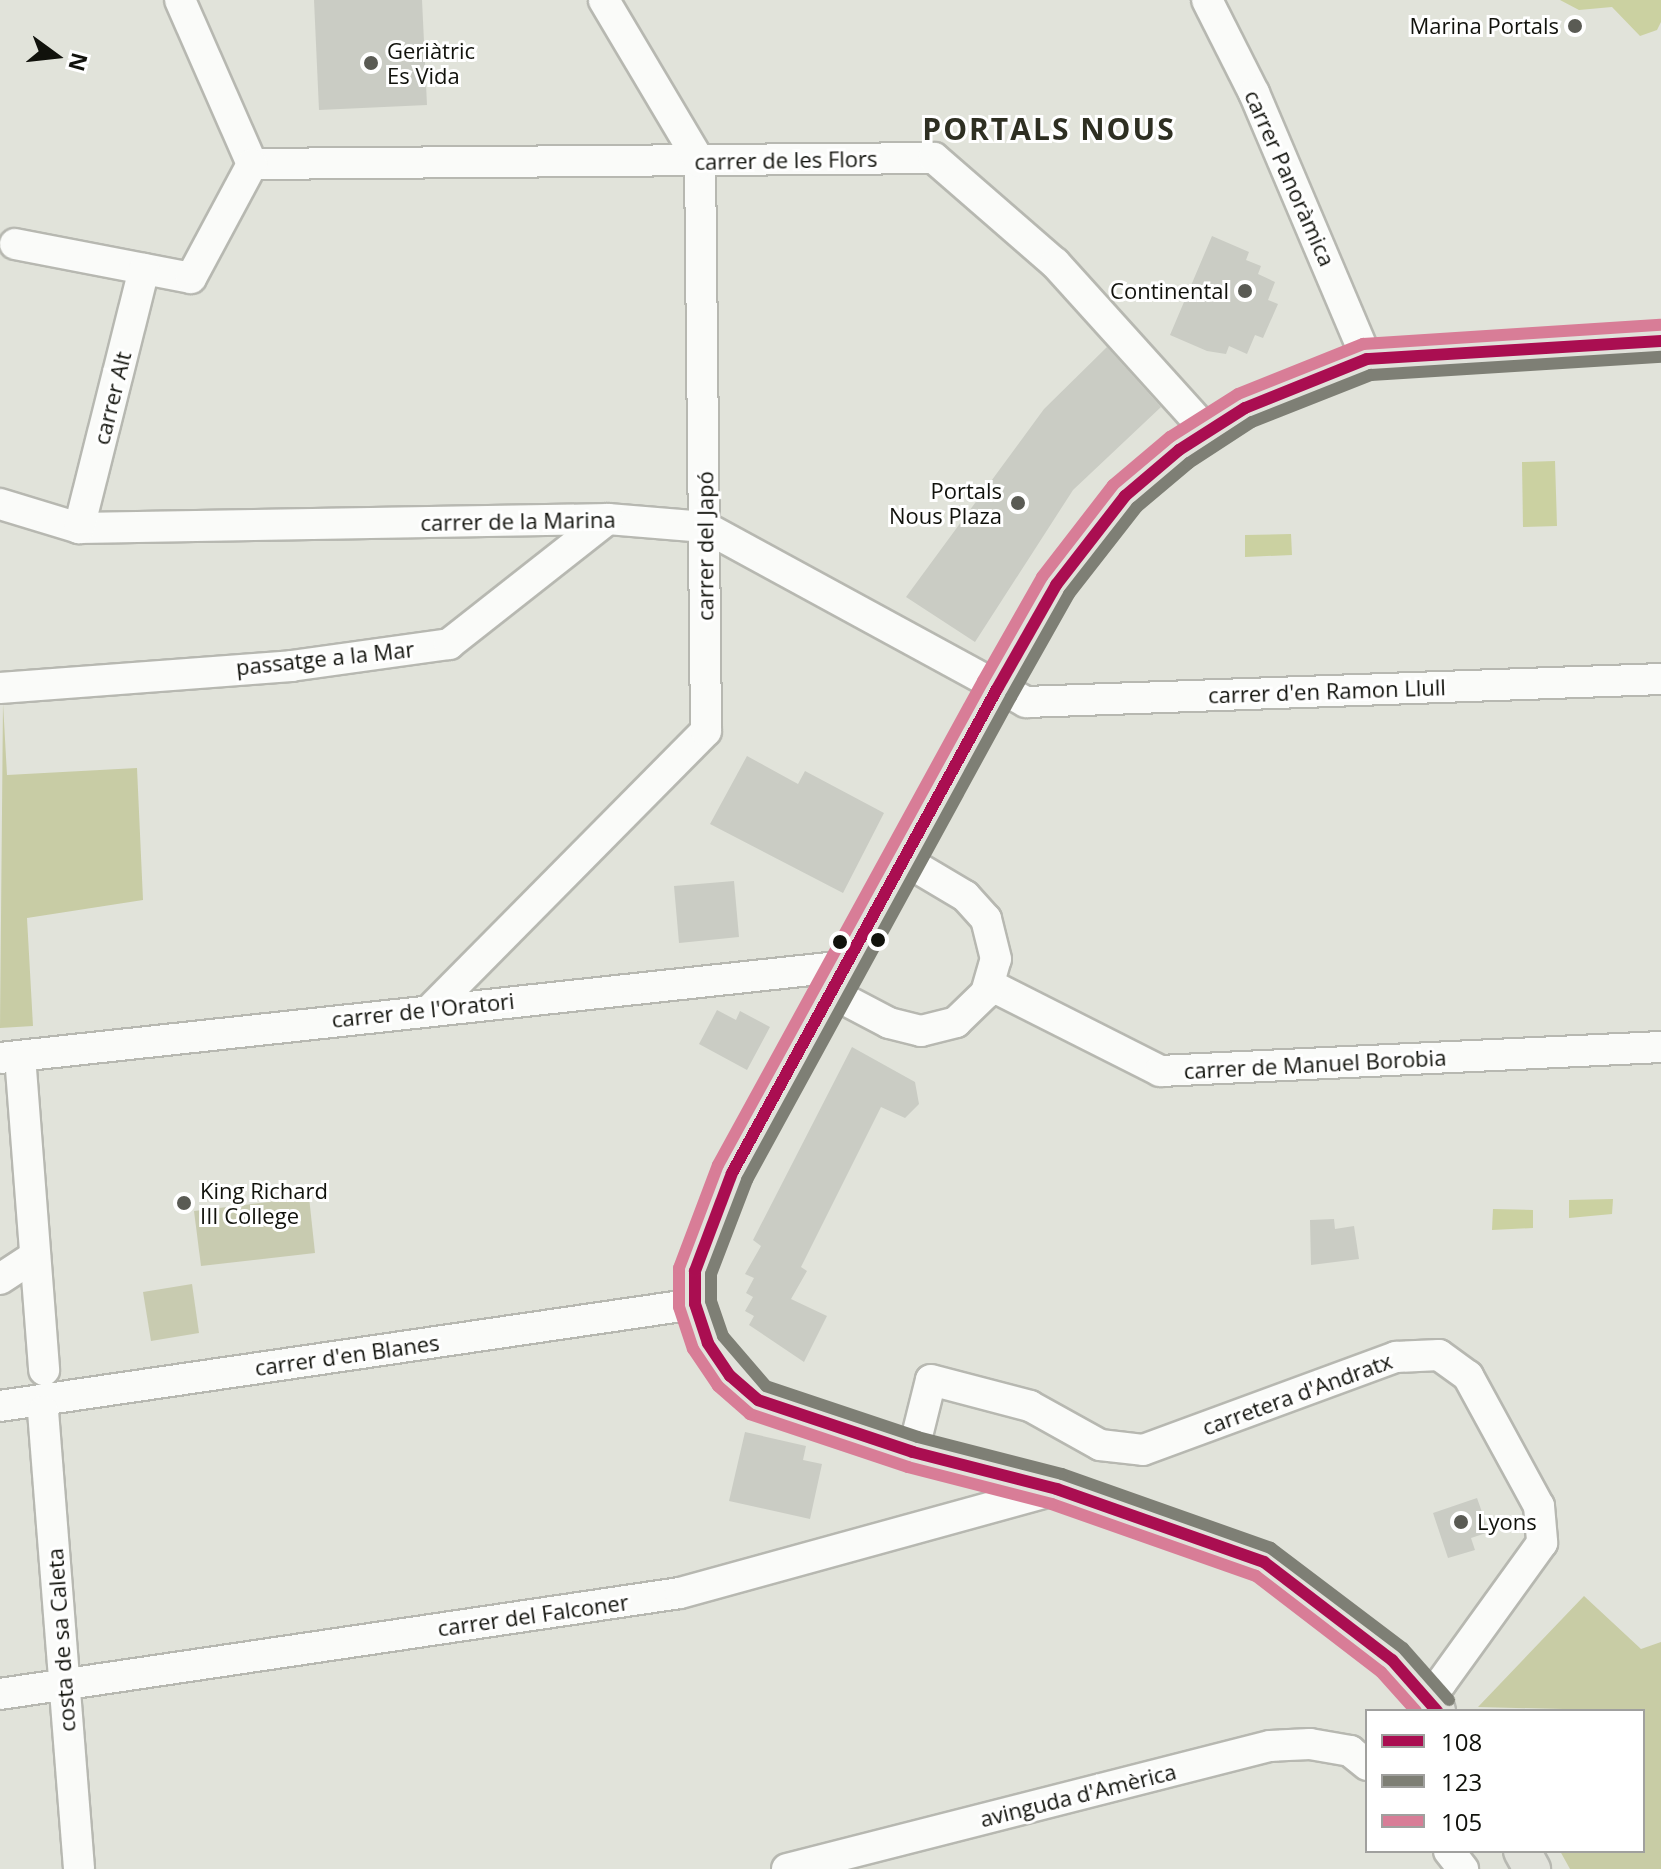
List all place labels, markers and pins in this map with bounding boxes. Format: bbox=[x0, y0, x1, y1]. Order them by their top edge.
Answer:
place label: Marina Portals bbox=[1409, 13, 1559, 39]
marker: Marina Portals bbox=[1566, 17, 1584, 35]
place label: Geriàtric Es Vida bbox=[387, 37, 475, 88]
marker: Geriàtric Es Vida bbox=[362, 54, 380, 72]
place label: Continental bbox=[1110, 278, 1229, 304]
marker: Continental bbox=[1236, 282, 1254, 300]
place label: Portals Nous Plaza bbox=[889, 477, 1002, 528]
marker: Portals Nous Plaza bbox=[1009, 494, 1027, 512]
unlabelled marker bbox=[870, 932, 886, 948]
unlabelled marker bbox=[832, 934, 848, 950]
place label: King Richard III College bbox=[200, 1177, 328, 1228]
marker: King Richard III College bbox=[175, 1194, 193, 1212]
place label: Lyons bbox=[1477, 1509, 1537, 1535]
marker: Lyons bbox=[1452, 1513, 1470, 1531]

